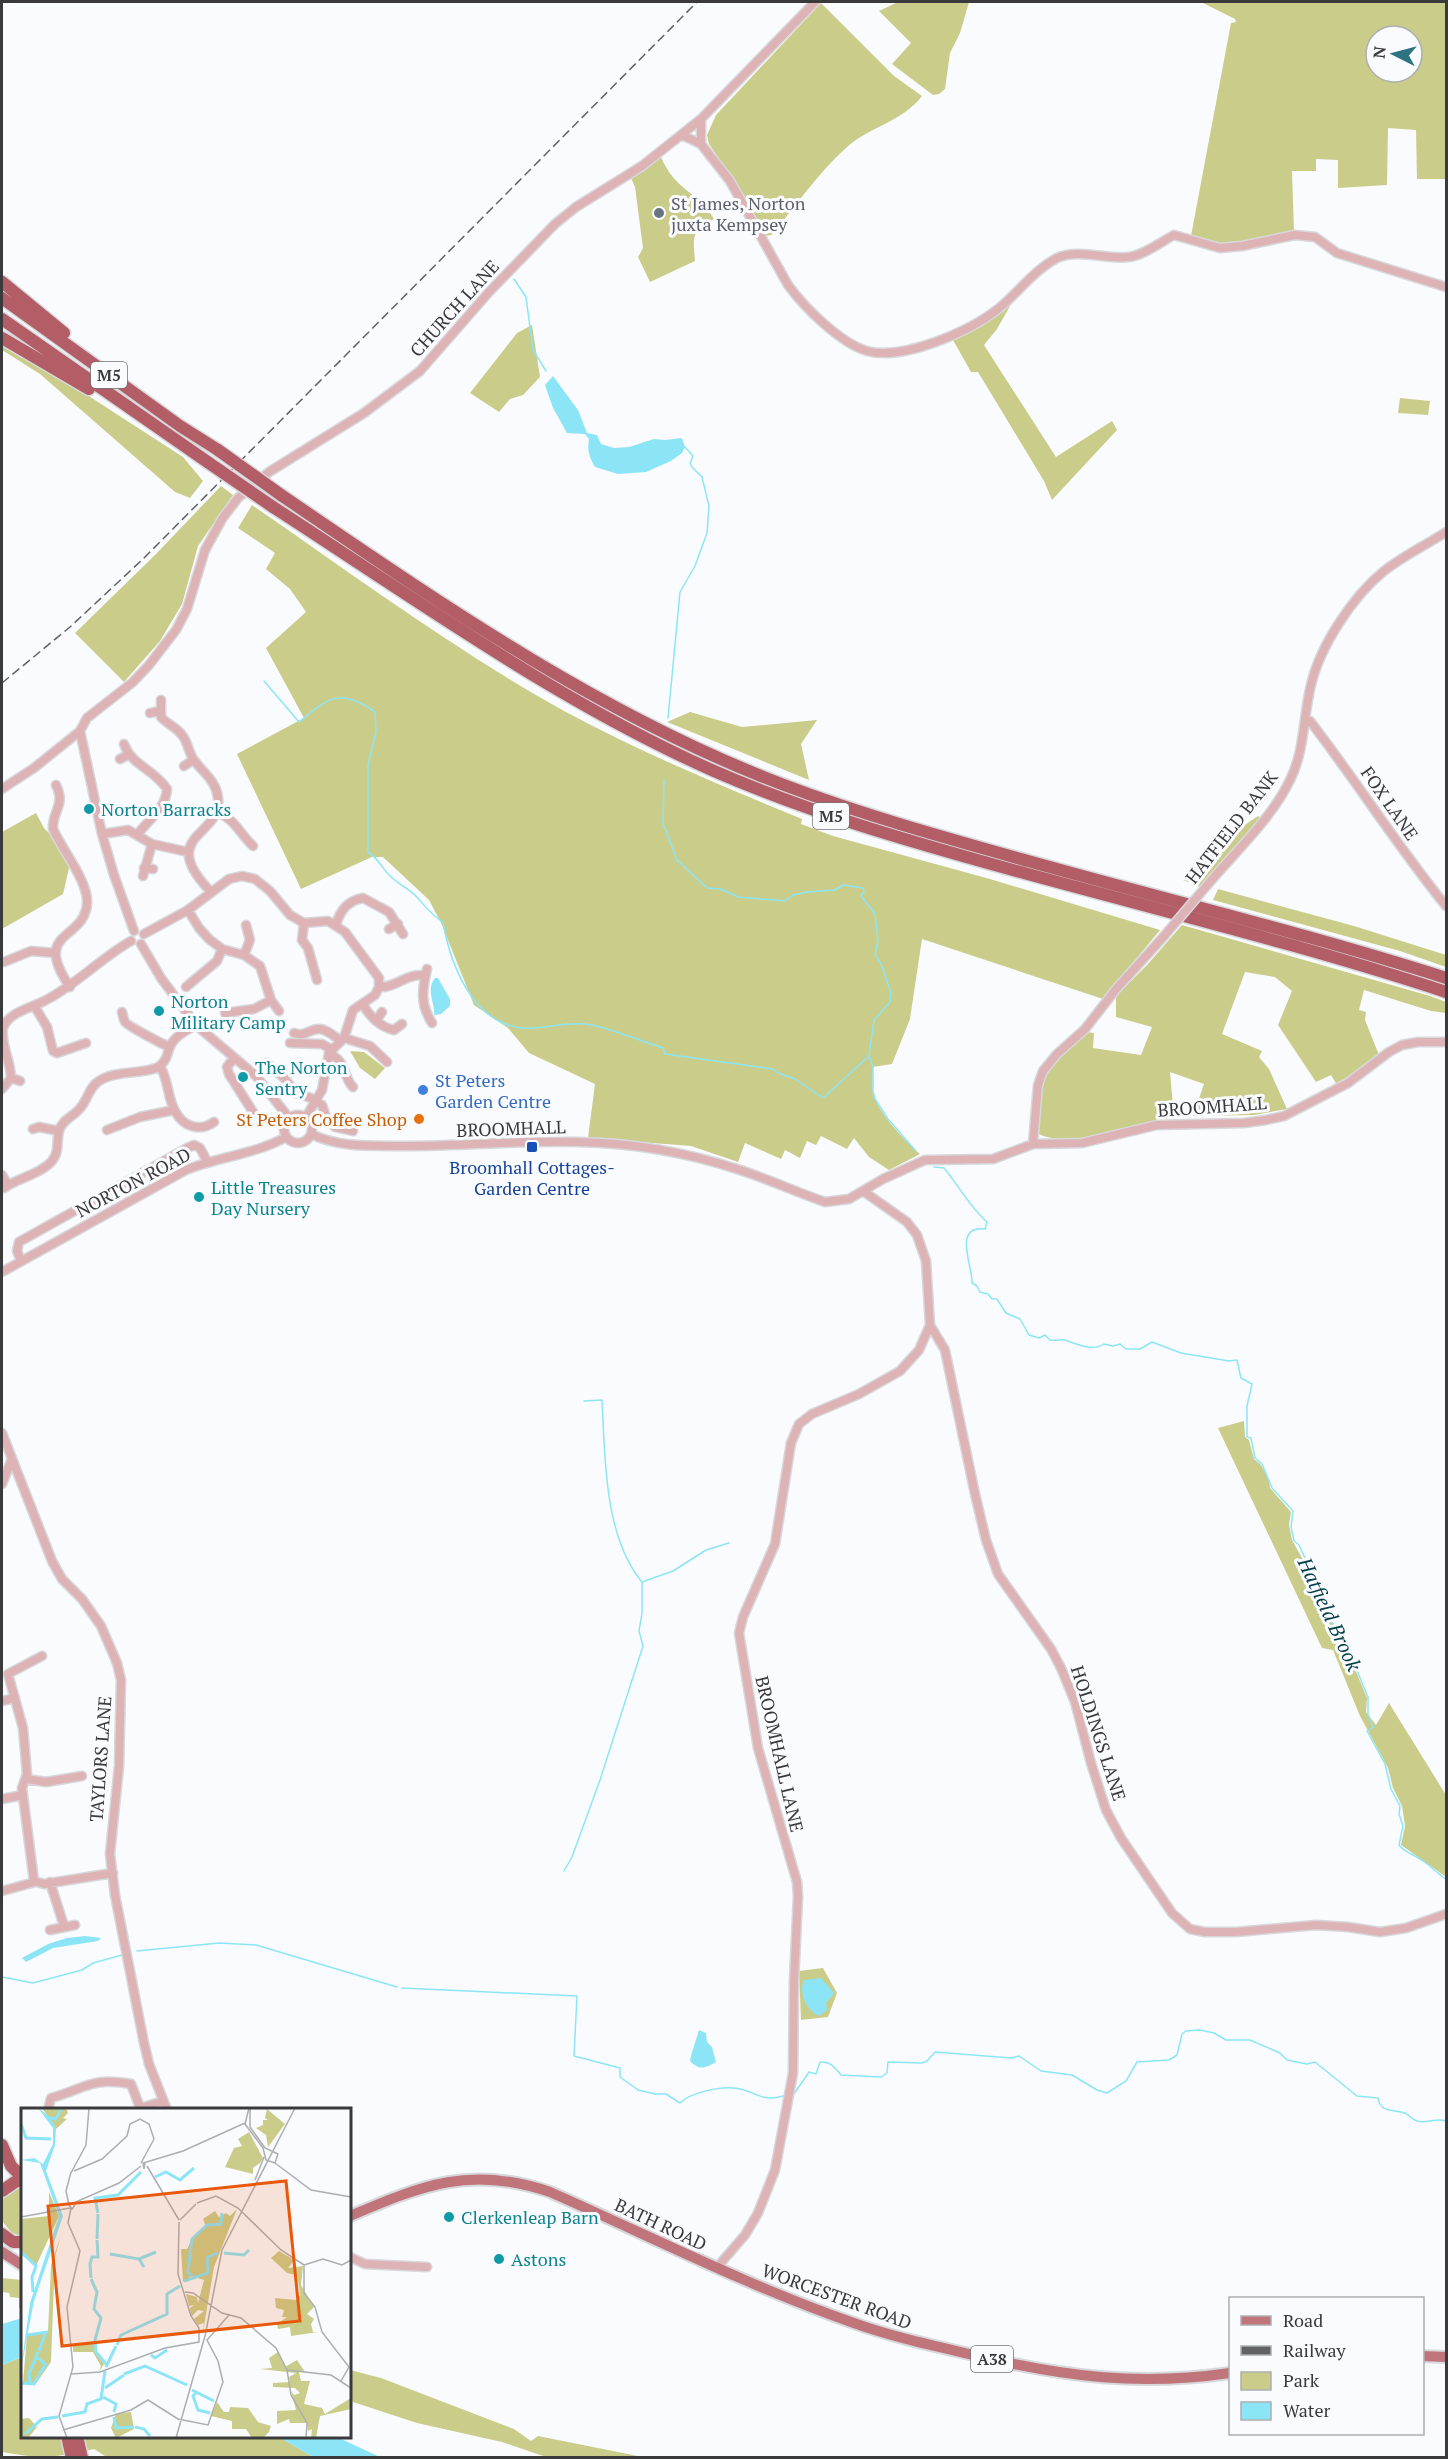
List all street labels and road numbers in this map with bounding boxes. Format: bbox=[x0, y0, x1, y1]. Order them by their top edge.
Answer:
street label: CHURCH LANE bbox=[404, 254, 504, 362]
road number: M5 bbox=[91, 362, 127, 388]
street label: FOX LANE bbox=[1356, 761, 1424, 845]
street label: HATFIELD BANK bbox=[1179, 765, 1283, 888]
road number: M5 bbox=[813, 803, 849, 829]
street label: BROOMHALL bbox=[1157, 1090, 1268, 1122]
street label: BROOMHALL bbox=[456, 1114, 566, 1142]
street label: NORTON ROAD bbox=[71, 1142, 195, 1222]
street label: HOLDINGS LANE bbox=[1066, 1662, 1132, 1804]
street label: BROOMHALL LANE bbox=[750, 1674, 810, 1834]
street label: TAYLORS LANE bbox=[84, 1695, 116, 1823]
street label: BATH ROAD bbox=[611, 2192, 711, 2256]
street label: WORCESTER ROAD bbox=[759, 2258, 915, 2334]
road number: A38 bbox=[971, 2346, 1013, 2372]

